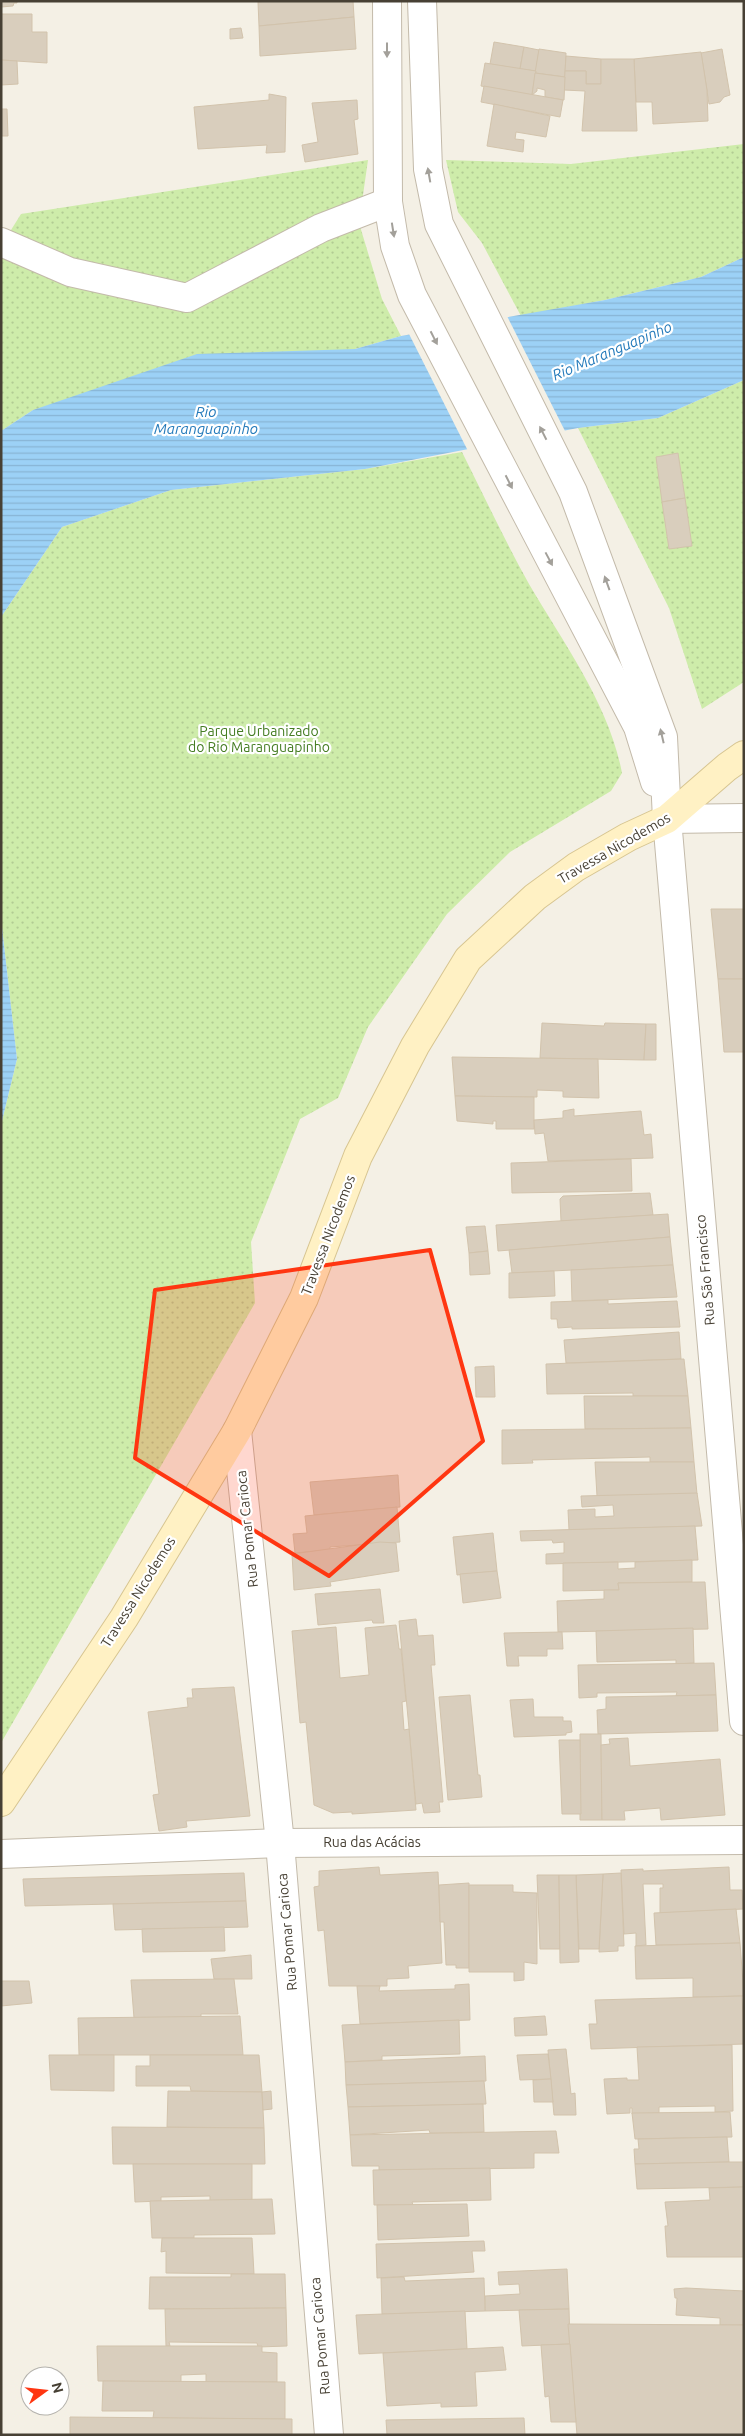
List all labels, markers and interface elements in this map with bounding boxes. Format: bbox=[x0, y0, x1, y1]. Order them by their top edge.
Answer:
one-way arrow bbox=[383, 42, 391, 58]
one-way arrow bbox=[424, 167, 432, 183]
one-way arrow bbox=[389, 222, 397, 238]
water label: Rio Maranguapinho bbox=[549, 318, 674, 383]
one-way arrow bbox=[430, 331, 438, 345]
water label: Rio Maranguapinho bbox=[154, 403, 258, 437]
one-way arrow bbox=[539, 426, 547, 440]
one-way arrow bbox=[505, 475, 513, 490]
one-way arrow bbox=[545, 552, 553, 566]
one-way arrow bbox=[603, 575, 611, 590]
park label: Parque Urbanizado do Rio Maranguapinho bbox=[188, 723, 330, 755]
one-way arrow bbox=[658, 728, 666, 744]
street label: Travessa Nicodemos bbox=[555, 809, 673, 887]
street label: Travessa Nicodemos bbox=[298, 1173, 358, 1297]
street label: Rua São Francisco bbox=[692, 1214, 718, 1326]
street label: Rua Pomar Carioca bbox=[233, 1470, 261, 1588]
street label: Travessa Nicodemos bbox=[98, 1534, 178, 1650]
street label: Rua das Acácias bbox=[323, 1834, 421, 1850]
street label: Rua Pomar Carioca bbox=[274, 1873, 300, 1991]
street label: Rua Pomar Carioca bbox=[307, 2277, 333, 2395]
north arrow bbox=[20, 2366, 70, 2416]
text: N bbox=[48, 2381, 67, 2395]

